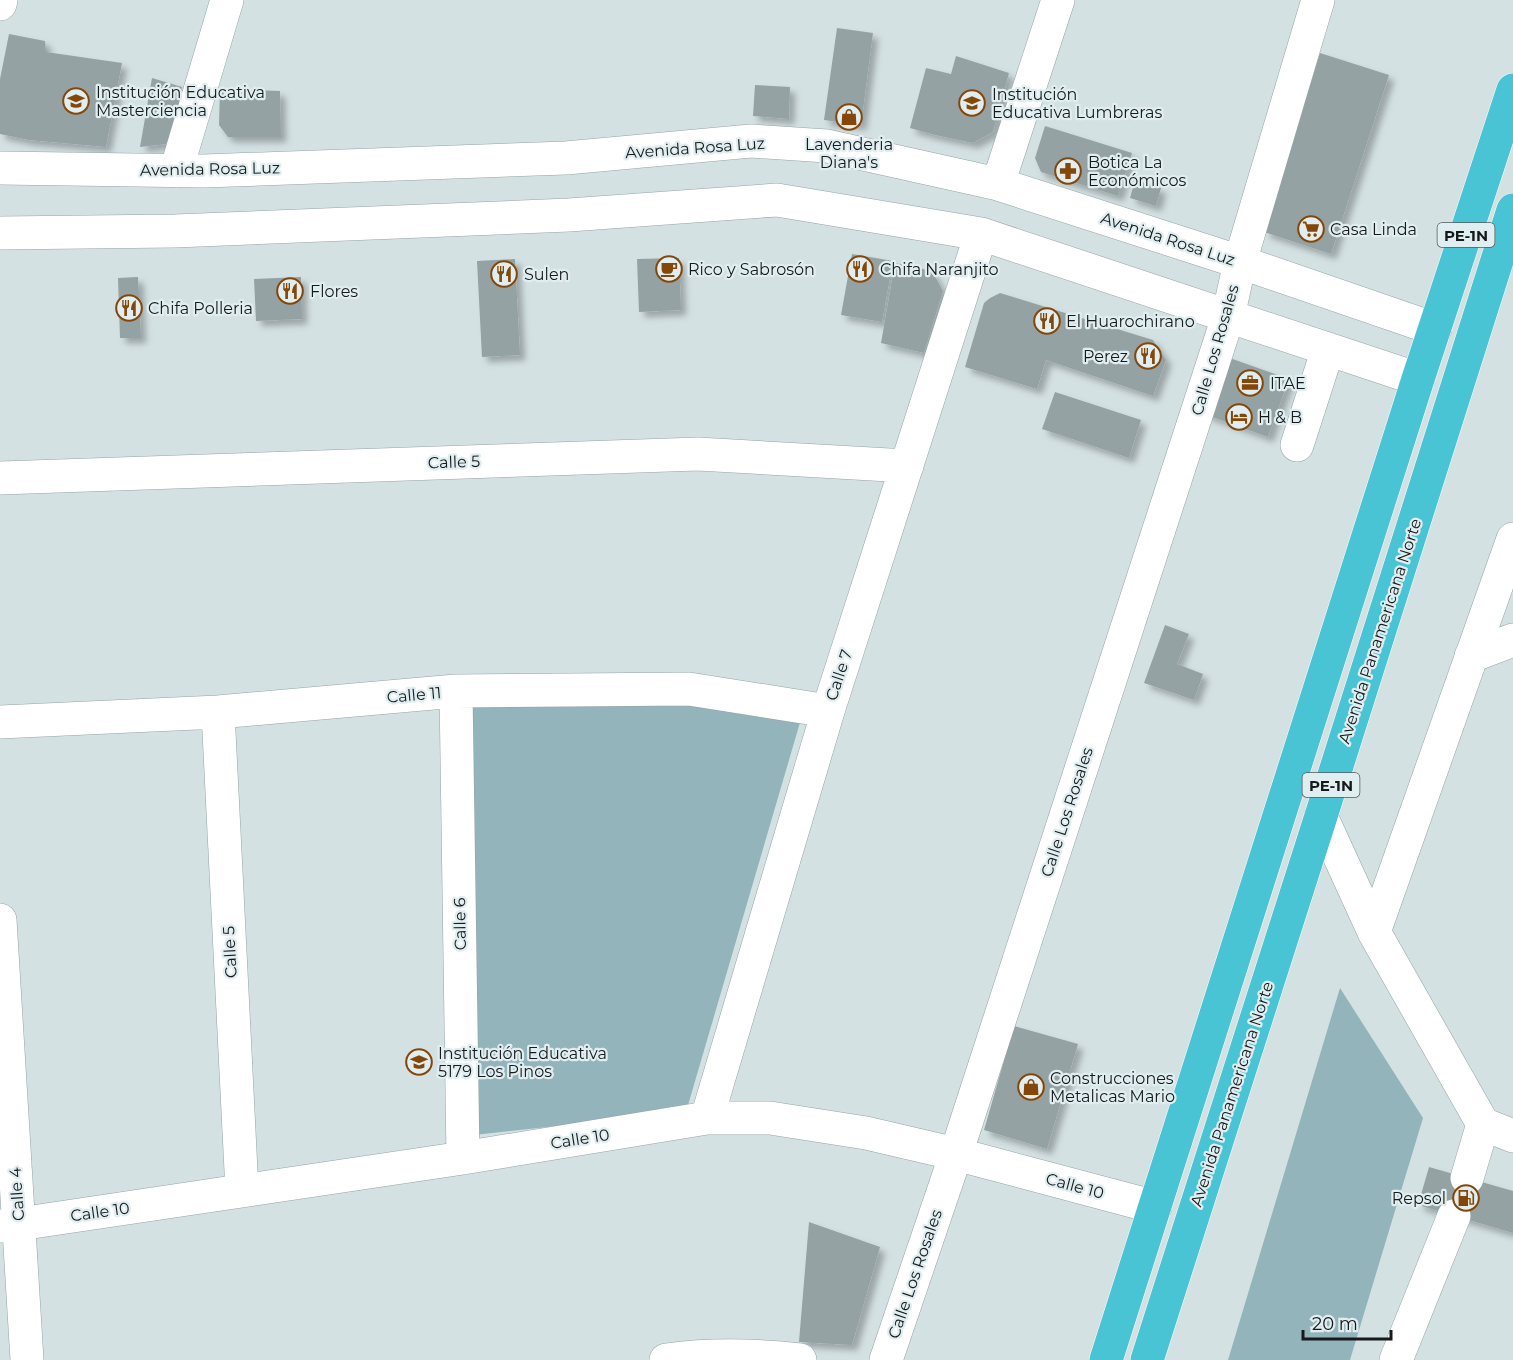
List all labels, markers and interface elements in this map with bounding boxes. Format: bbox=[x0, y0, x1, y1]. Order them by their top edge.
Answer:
place label: Institución Educativa Masterciencia bbox=[96, 83, 265, 120]
place label: Institución Educativa Lumbreras bbox=[992, 85, 1162, 122]
school or university icon: Institución Educativa Masterciencia bbox=[61, 86, 91, 116]
school or university icon: Institución Educativa Lumbreras bbox=[957, 88, 987, 118]
shop icon: Lavenderia Diana's bbox=[834, 102, 864, 132]
street label: Avenida Rosa Luz bbox=[624, 134, 766, 162]
place label: Lavenderia Diana's bbox=[805, 135, 893, 172]
place label: Botica La Económicos bbox=[1088, 153, 1187, 190]
pharmacy icon: Botica La Económicos bbox=[1053, 156, 1083, 186]
street label: Avenida Rosa Luz bbox=[140, 158, 280, 180]
street label: Avenida Rosa Luz bbox=[1098, 208, 1238, 270]
supermarket icon: Casa Linda bbox=[1296, 214, 1326, 244]
place label: Casa Linda bbox=[1330, 220, 1417, 239]
road number: PE-1N bbox=[1438, 223, 1494, 247]
cafe icon: Rico y Sabrosón bbox=[654, 254, 684, 284]
restaurant icon: Chifa Naranjito bbox=[845, 254, 875, 284]
restaurant icon: Sulen bbox=[489, 259, 519, 289]
place label: Rico y Sabrosón bbox=[688, 260, 815, 279]
place label: Chifa Naranjito bbox=[880, 260, 999, 279]
place label: Sulen bbox=[524, 265, 569, 284]
restaurant icon: Flores bbox=[275, 276, 305, 306]
place label: Flores bbox=[310, 282, 358, 301]
street label: Calle Los Rosales bbox=[1187, 282, 1243, 418]
restaurant icon: Chifa Polleria bbox=[114, 293, 144, 323]
place label: Chifa Polleria bbox=[148, 299, 253, 318]
restaurant icon: El Huarochirano bbox=[1032, 306, 1062, 336]
place label: El Huarochirano bbox=[1066, 312, 1195, 331]
restaurant icon: Perez bbox=[1133, 341, 1163, 371]
place label: Perez bbox=[1083, 347, 1128, 366]
office icon: ITAE bbox=[1235, 368, 1265, 398]
place label: ITAE bbox=[1270, 374, 1306, 393]
hotel icon: H & B bbox=[1224, 402, 1254, 432]
place label: H & B bbox=[1258, 408, 1302, 427]
street label: Calle 5 bbox=[428, 452, 480, 472]
street label: Avenida Panamericana Norte bbox=[1335, 516, 1425, 746]
street label: Calle 7 bbox=[822, 647, 856, 703]
street label: Calle 11 bbox=[386, 683, 442, 707]
street label: Calle Los Rosales bbox=[1037, 745, 1097, 879]
road number: PE-1N bbox=[1302, 773, 1360, 797]
street label: Calle 6 bbox=[450, 897, 470, 951]
street label: Calle 5 bbox=[219, 925, 241, 979]
street label: Avenida Panamericana Norte bbox=[1187, 979, 1277, 1209]
place label: Institución Educativa 5179 Los Pinos bbox=[438, 1044, 607, 1081]
school or university icon: Institución Educativa 5179 Los Pinos bbox=[404, 1047, 434, 1077]
place label: Construcciones Metalicas Mario bbox=[1050, 1069, 1175, 1106]
shop icon: Construcciones Metalicas Mario bbox=[1016, 1072, 1046, 1102]
street label: Calle 10 bbox=[549, 1125, 611, 1153]
street label: Calle 4 bbox=[6, 1166, 28, 1221]
street label: Calle 10 bbox=[1044, 1169, 1106, 1203]
fuel station icon: Repsol bbox=[1451, 1183, 1481, 1213]
place label: Repsol bbox=[1392, 1189, 1446, 1208]
street label: Calle 10 bbox=[69, 1198, 131, 1226]
street label: Calle Los Rosales bbox=[884, 1207, 946, 1341]
scale bar bbox=[1303, 1303, 1392, 1341]
text: 20 m bbox=[1312, 1313, 1358, 1335]

